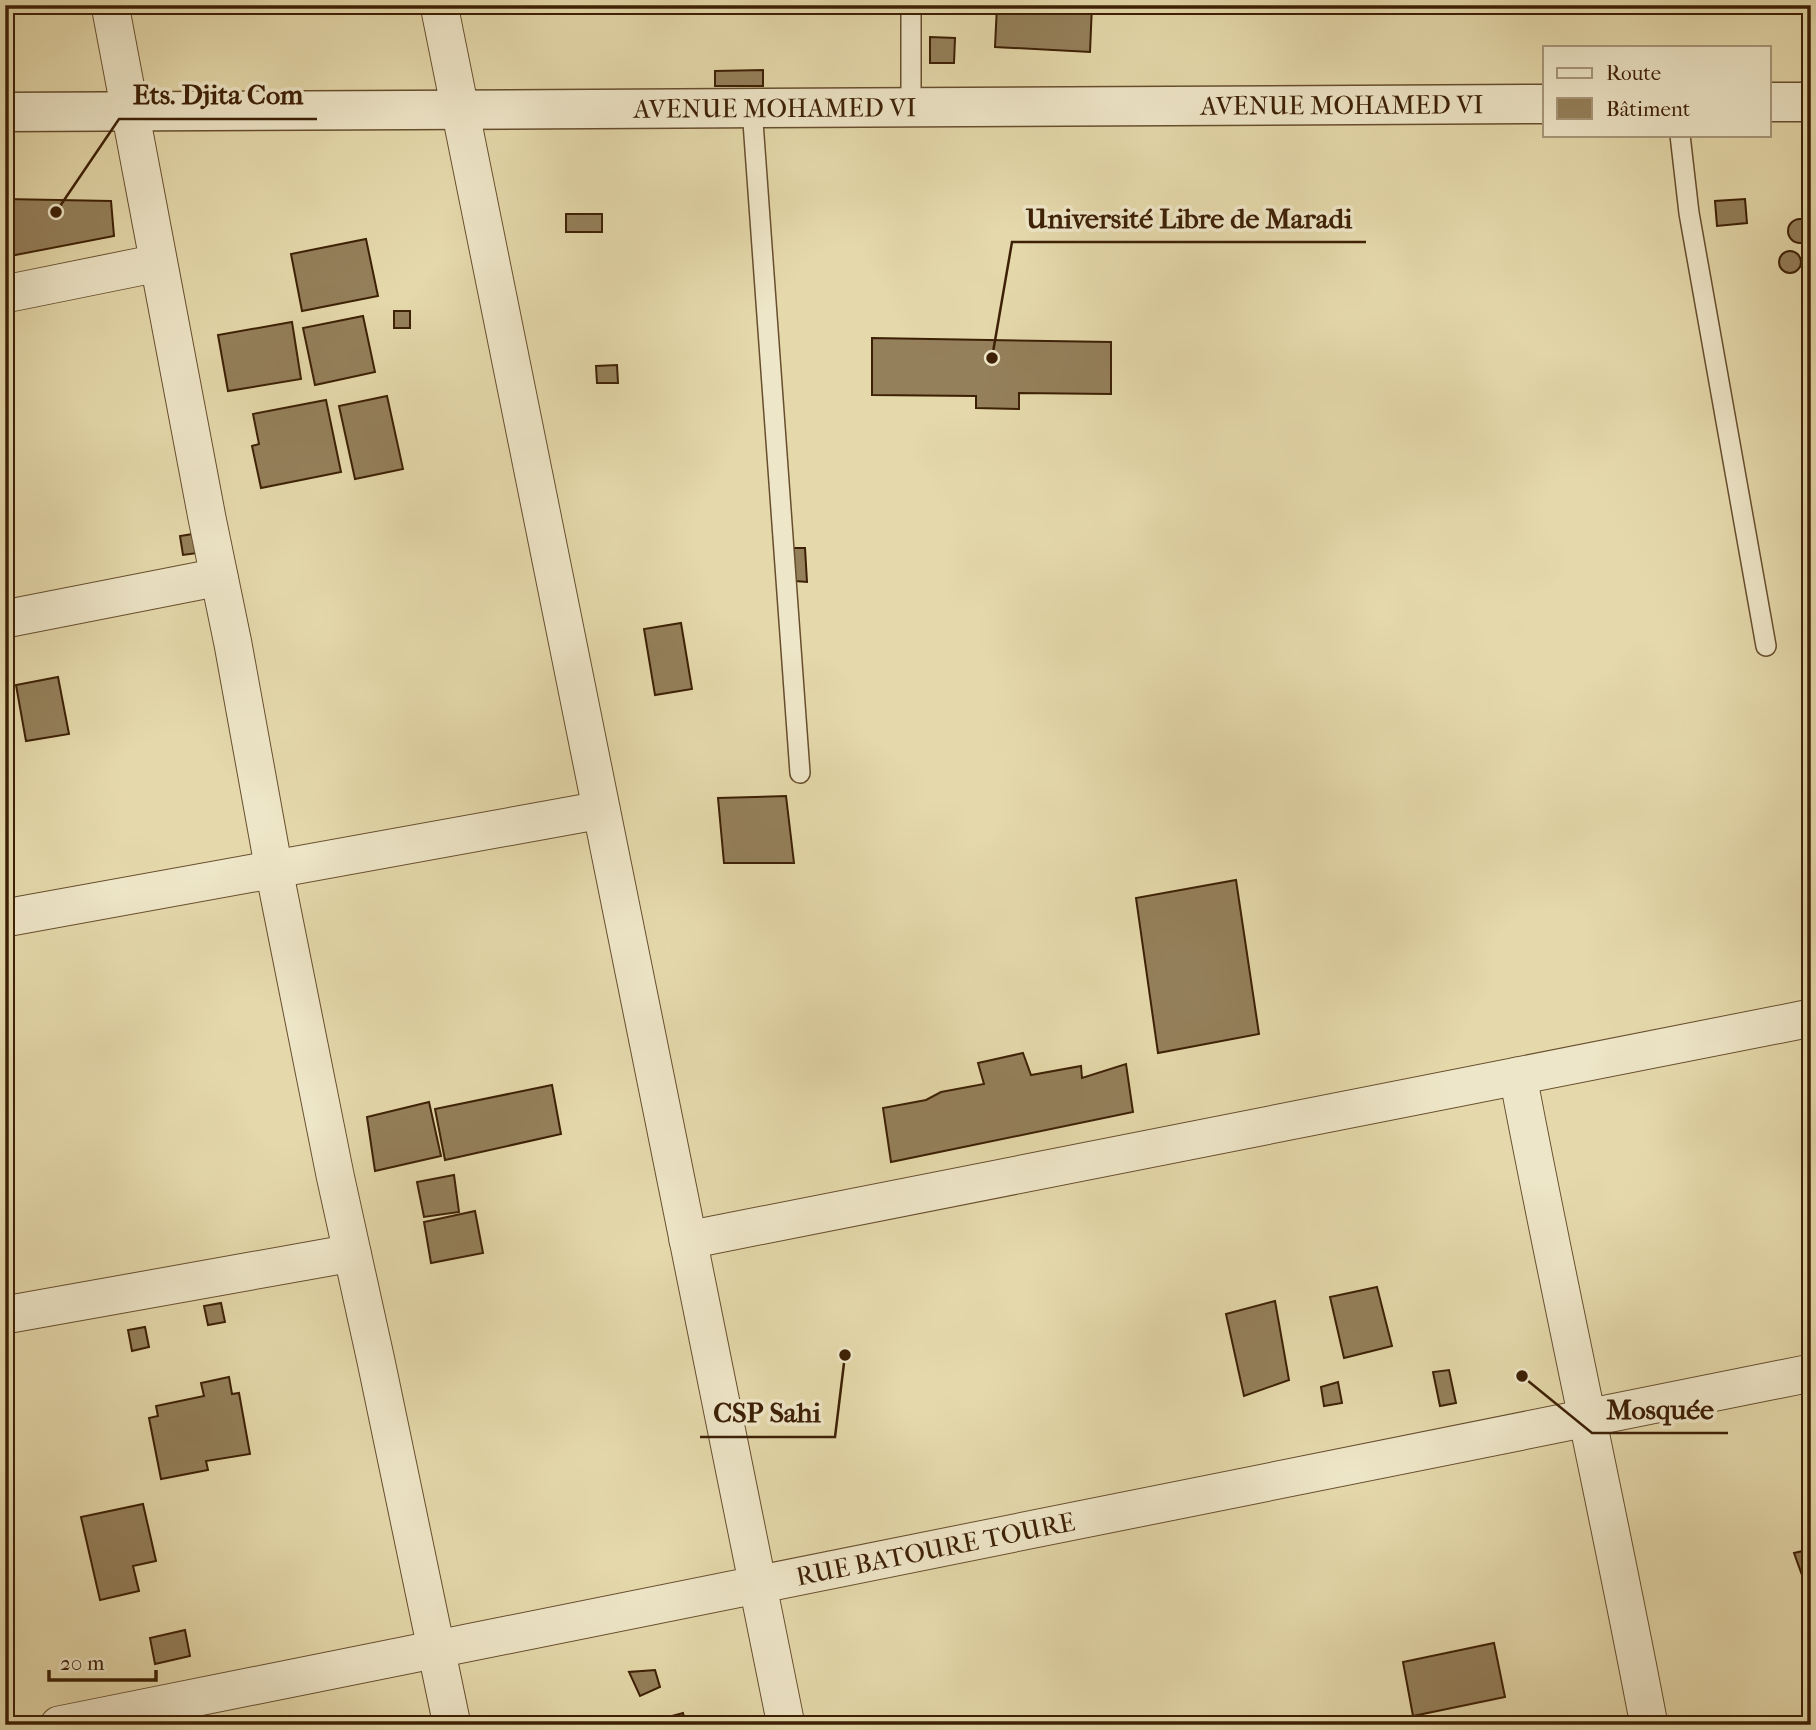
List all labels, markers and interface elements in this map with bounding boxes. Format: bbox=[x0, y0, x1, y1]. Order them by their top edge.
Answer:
legend bbox=[1543, 46, 1770, 136]
text: Route bbox=[1606, 61, 1661, 85]
callout: Ets. Djita Com bbox=[119, 70, 317, 119]
text: Ets. Djita Com bbox=[133, 78, 304, 111]
street label: AVENUE MOHAMED VI bbox=[1199, 89, 1484, 121]
street label: AVENUE MOHAMED VI bbox=[632, 92, 917, 124]
text: Bâtiment bbox=[1606, 97, 1691, 121]
callout: Université Libre de Maradi bbox=[1012, 193, 1366, 242]
text: Université Libre de Maradi bbox=[1026, 202, 1353, 235]
callout: Mosquée bbox=[1592, 1384, 1728, 1433]
callout: CSP Sahi bbox=[700, 1388, 835, 1437]
text: Mosquée bbox=[1606, 1393, 1714, 1426]
text: CSP Sahi bbox=[713, 1396, 822, 1429]
street label: RUE BATOURE TOURE bbox=[793, 1506, 1078, 1592]
scale bar bbox=[49, 1639, 156, 1683]
text: 20 m bbox=[60, 1651, 105, 1675]

